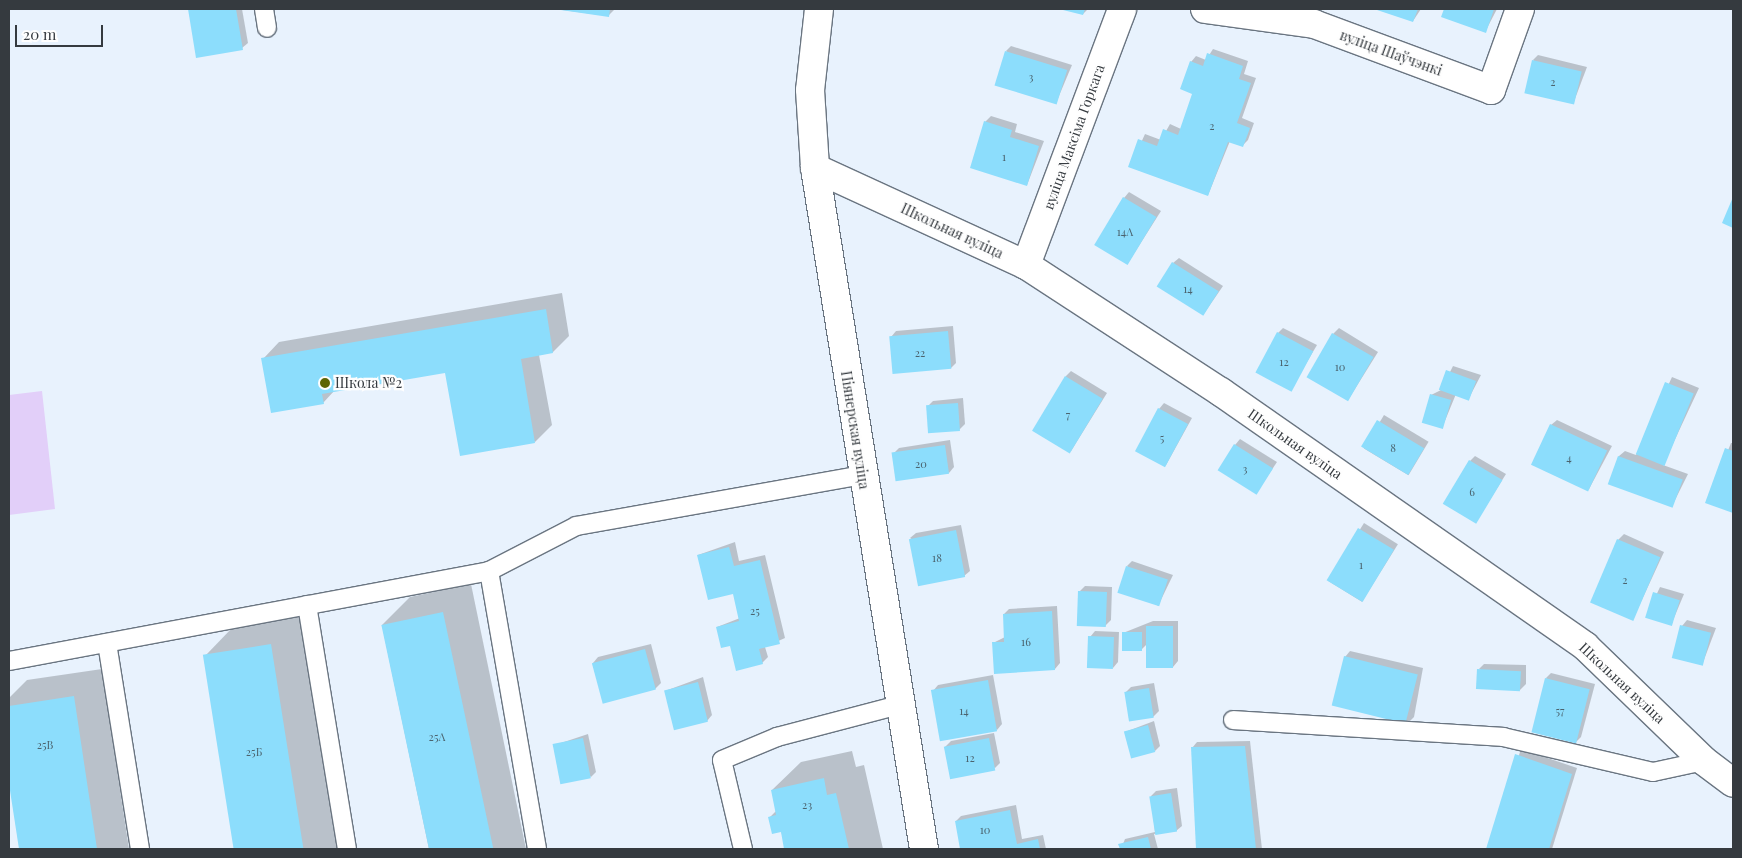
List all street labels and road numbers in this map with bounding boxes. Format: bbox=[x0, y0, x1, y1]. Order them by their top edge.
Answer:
street label: вуліца Шаўчэнкі bbox=[1338, 27, 1444, 79]
street label: вуліца Максіма Горкага bbox=[1040, 62, 1108, 212]
street label: Школьная вуліца bbox=[898, 200, 1006, 262]
street label: Піянерская вуліца bbox=[837, 370, 873, 490]
street label: Школьная вуліца bbox=[1245, 405, 1345, 483]
street label: Школьная вуліца bbox=[1576, 639, 1668, 727]

